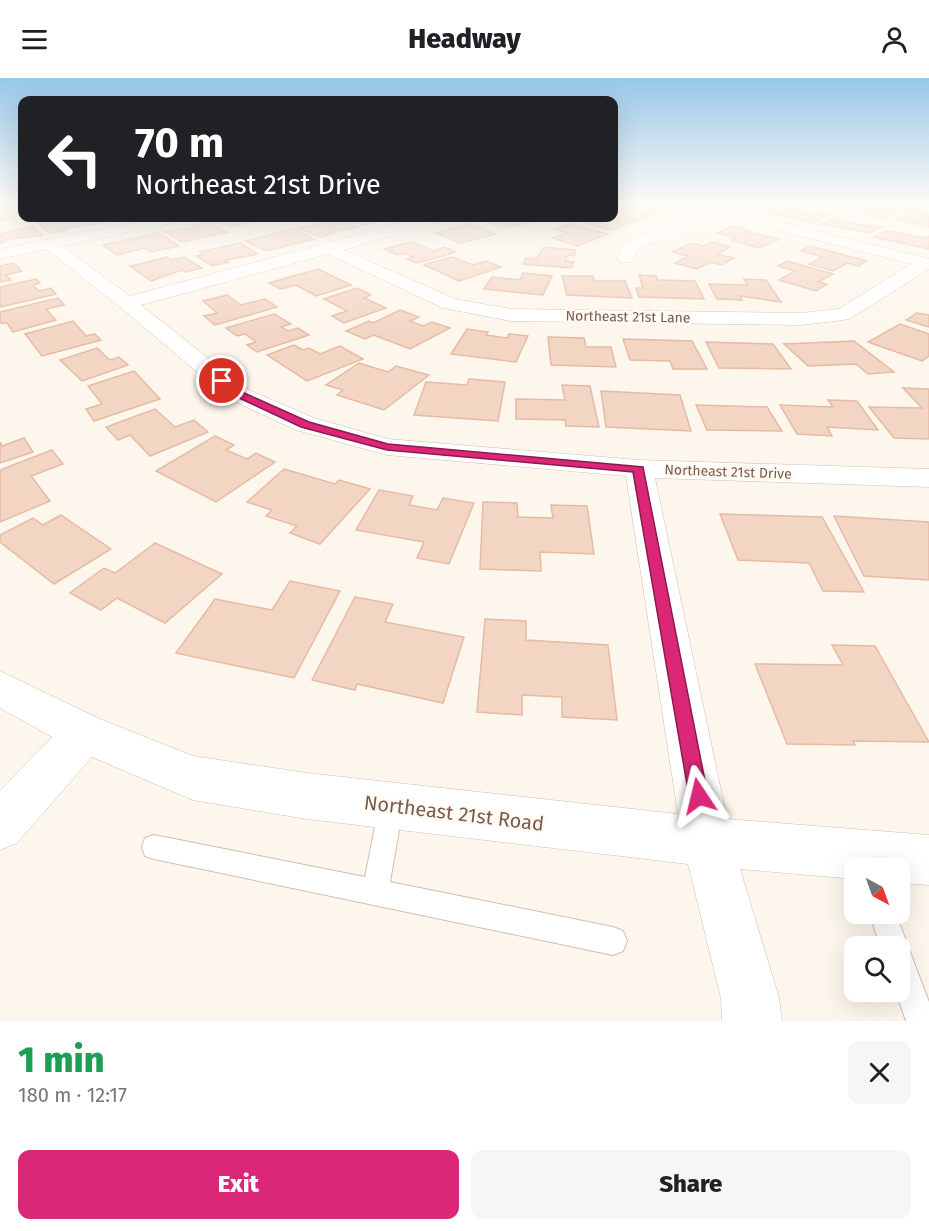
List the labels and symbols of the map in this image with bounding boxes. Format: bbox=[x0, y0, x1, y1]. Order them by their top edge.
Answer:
street label: Northeast 21st Lane bbox=[565, 307, 691, 327]
pin bbox=[196, 355, 247, 406]
street label: Northeast 21st Drive bbox=[664, 461, 792, 483]
position arrow bbox=[667, 764, 731, 828]
street label: Northeast 21st Road bbox=[363, 790, 545, 836]
north arrow bbox=[844, 858, 910, 924]

